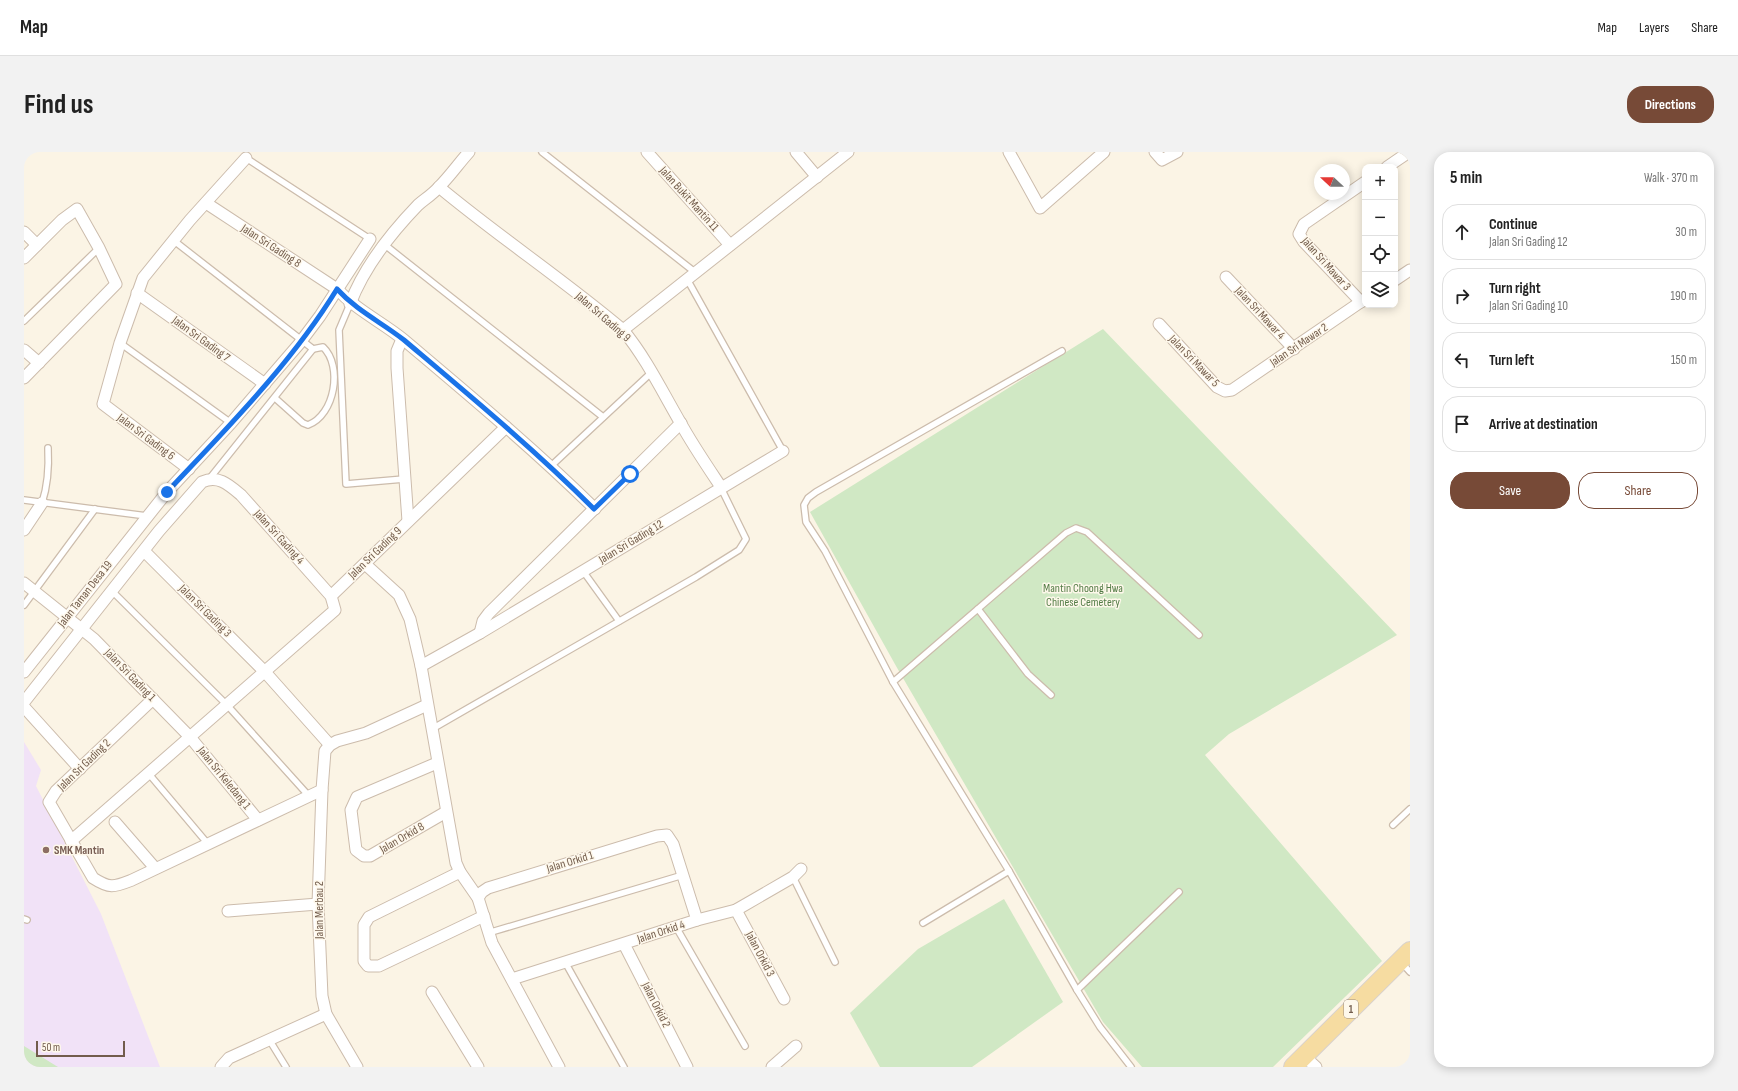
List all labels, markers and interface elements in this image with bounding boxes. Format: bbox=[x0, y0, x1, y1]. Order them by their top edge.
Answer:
text: Map bbox=[20, 16, 48, 39]
text: Map bbox=[1597, 19, 1617, 36]
text: Layers bbox=[1639, 19, 1669, 36]
text: Share bbox=[1691, 19, 1718, 36]
button: Directions bbox=[1627, 86, 1714, 123]
text: Find us bbox=[24, 88, 93, 121]
street label: Jalan Bukit Mantin 11 bbox=[655, 163, 723, 235]
north arrow bbox=[1314, 164, 1350, 200]
map controls bbox=[1362, 164, 1398, 308]
button: + bbox=[1362, 164, 1398, 200]
text: 5 min bbox=[1450, 168, 1482, 188]
text: Walk · 370 m bbox=[1644, 170, 1698, 186]
button: − bbox=[1362, 200, 1398, 236]
text: Continue bbox=[1489, 215, 1538, 234]
street label: Jalan Sri Gading 8 bbox=[237, 220, 304, 271]
icon: ahead bbox=[1451, 221, 1473, 243]
text: 30 m bbox=[1675, 224, 1697, 240]
street label: Jalan Sri Mawar 3 bbox=[1297, 233, 1354, 294]
text: Jalan Sri Gading 12 bbox=[1489, 234, 1568, 250]
button: locate bbox=[1362, 236, 1398, 272]
button: layers bbox=[1362, 272, 1398, 308]
text: Turn right bbox=[1489, 279, 1541, 298]
street label: Jalan Sri Mawar 4 bbox=[1231, 283, 1288, 343]
icon: right bbox=[1451, 285, 1473, 307]
street label: Jalan Sri Gading 9 bbox=[571, 288, 634, 345]
text: 190 m bbox=[1670, 288, 1697, 304]
text: Jalan Sri Gading 10 bbox=[1489, 298, 1568, 314]
street label: Jalan Sri Gading 7 bbox=[168, 312, 233, 365]
street label: Jalan Sri Mawar 2 bbox=[1266, 320, 1331, 370]
street label: Jalan Sri Mawar 5 bbox=[1165, 331, 1223, 390]
icon: left bbox=[1451, 349, 1473, 371]
text: Turn left bbox=[1489, 351, 1534, 370]
text: 150 m bbox=[1671, 352, 1697, 368]
street label: Jalan Sri Gading 6 bbox=[113, 410, 178, 464]
icon: arrive bbox=[1451, 413, 1473, 435]
text: Arrive at destination bbox=[1489, 415, 1598, 434]
route start bbox=[621, 465, 639, 483]
button: Save bbox=[1450, 472, 1570, 509]
button: Share bbox=[1578, 472, 1698, 509]
route end bbox=[158, 483, 176, 501]
street label: Jalan Sri Gading 4 bbox=[250, 506, 307, 567]
street label: Jalan Sri Gading 12 bbox=[595, 517, 666, 568]
street label: Jalan Sri Gading 9 bbox=[344, 524, 405, 583]
street label: Jalan Taman Desa 19 bbox=[54, 558, 116, 631]
street label: Jalan Sri Gading 3 bbox=[175, 581, 234, 640]
park label: Mantin Choong Hwa Chinese Cemetery bbox=[1043, 581, 1123, 610]
street label: Jalan Sri Gading 1 bbox=[100, 645, 159, 705]
street label: Jalan Sri Gading 2 bbox=[54, 736, 114, 795]
street label: Jalan Sri Keledang 1 bbox=[193, 743, 254, 813]
street label: Jalan Orkid 8 bbox=[376, 819, 427, 857]
place label: SMK Mantin bbox=[54, 843, 104, 858]
marker: SMK Mantin bbox=[41, 845, 51, 855]
street label: Jalan Orkid 1 bbox=[544, 848, 596, 877]
street label: Jalan Merbau 2 bbox=[312, 881, 327, 940]
street label: Jalan Orkid 4 bbox=[634, 917, 687, 947]
street label: Jalan Orkid 3 bbox=[741, 928, 778, 979]
street label: Jalan Orkid 2 bbox=[638, 979, 674, 1030]
road number: 1 bbox=[1344, 1000, 1358, 1018]
scale bar bbox=[36, 1039, 125, 1058]
text: 50 m bbox=[42, 1041, 60, 1054]

